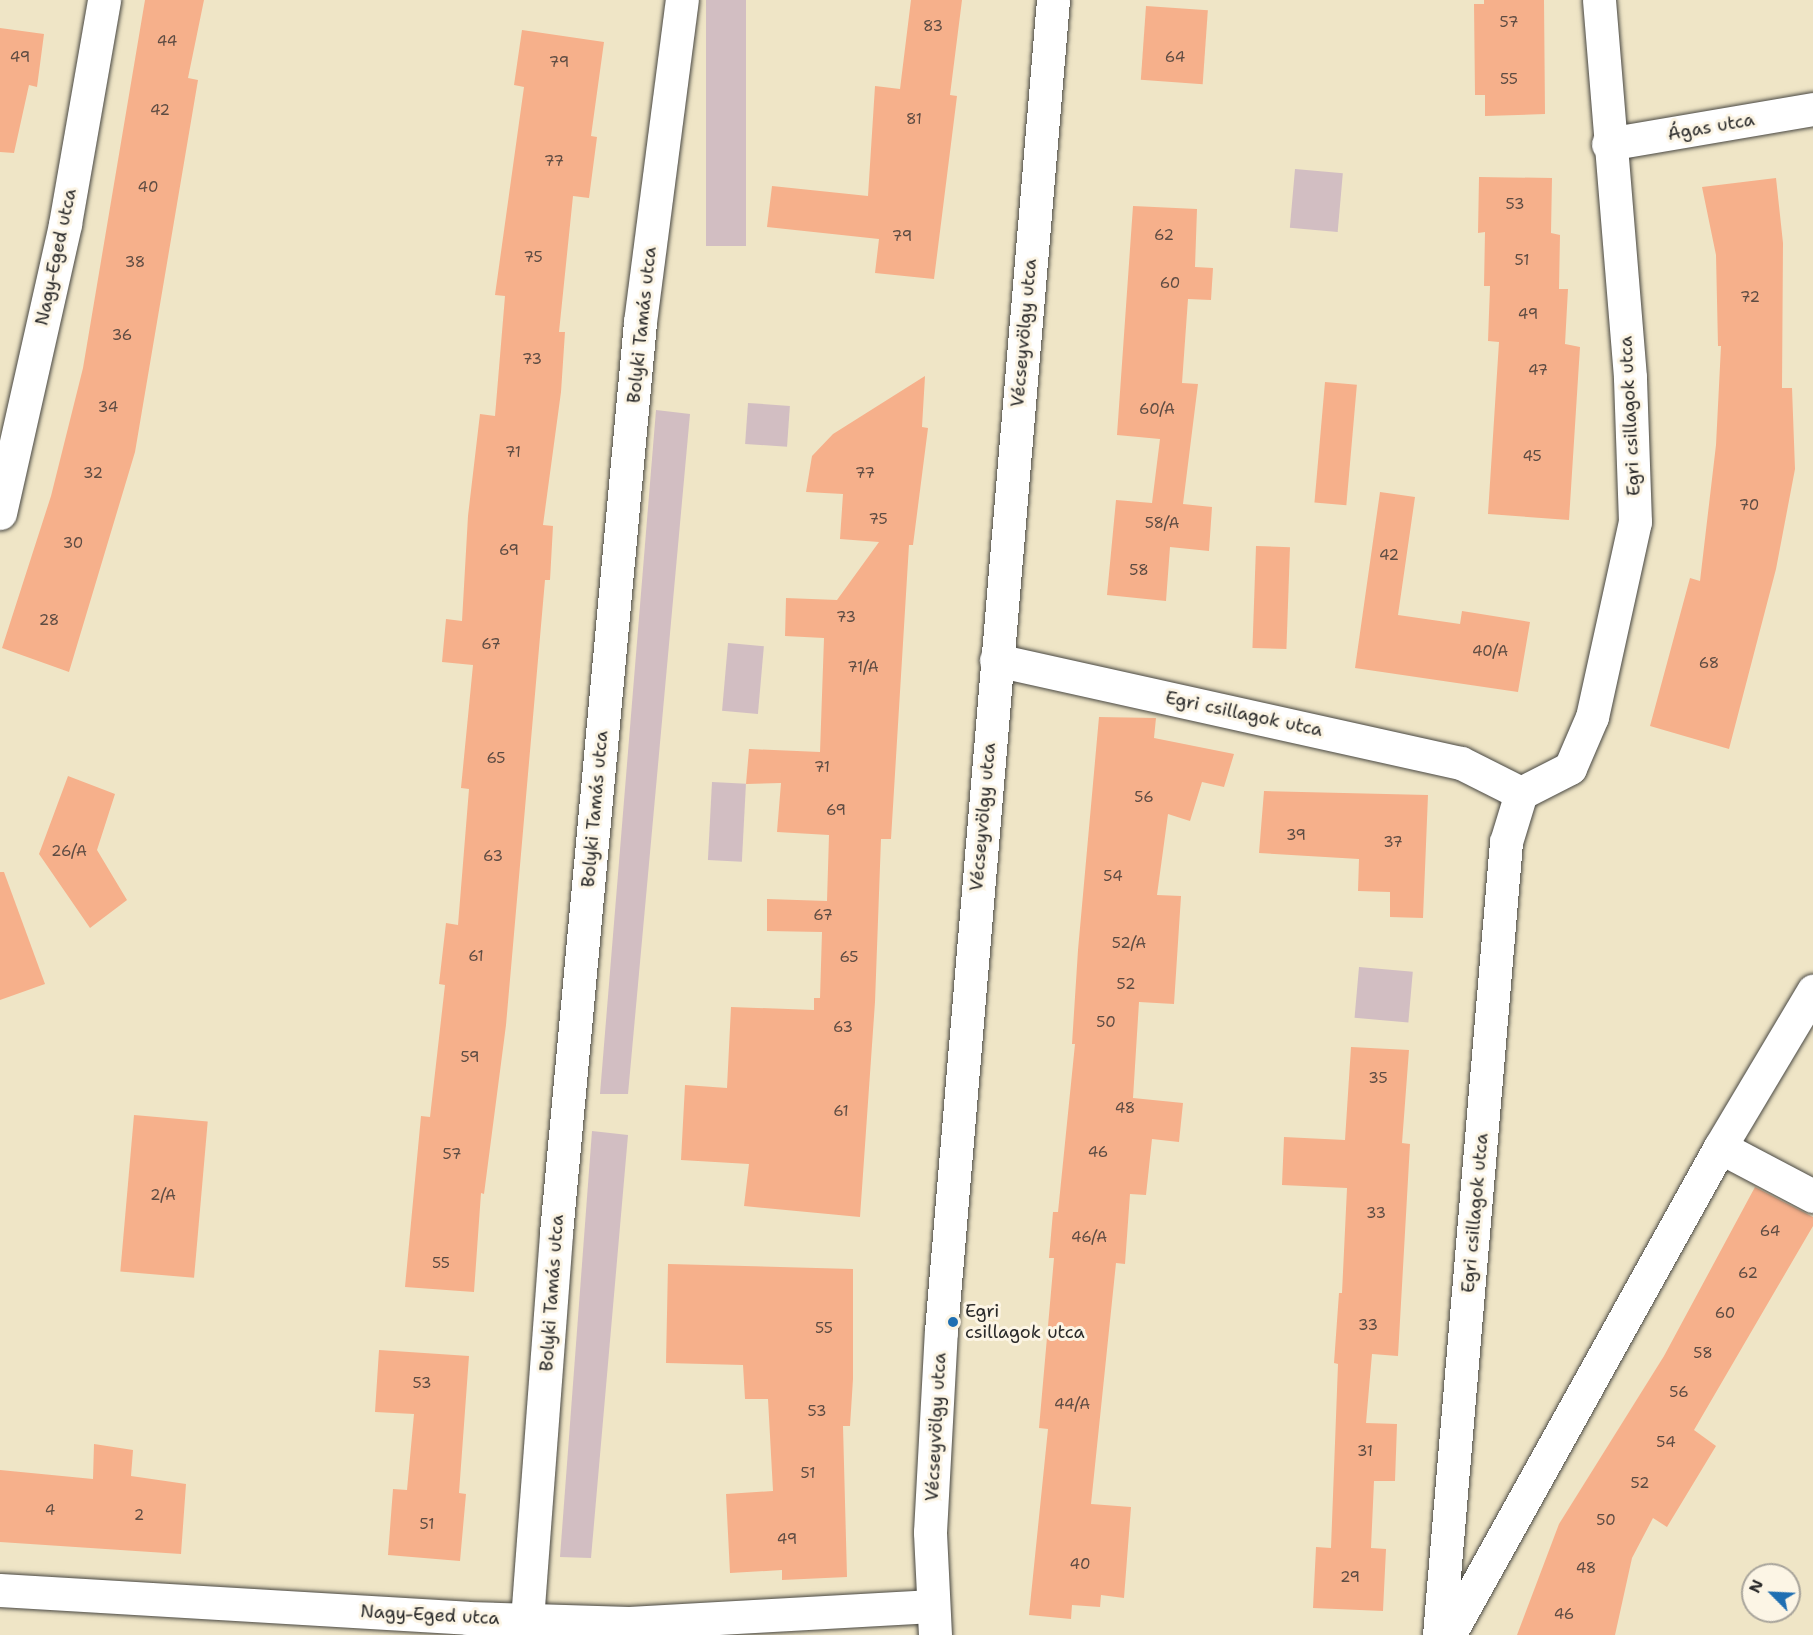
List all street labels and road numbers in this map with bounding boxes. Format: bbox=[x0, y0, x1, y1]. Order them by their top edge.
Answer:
street label: Ágas utca bbox=[1666, 109, 1756, 145]
street label: Nagy-Eged utca bbox=[31, 187, 81, 327]
street label: Bolyki Tamás utca bbox=[623, 246, 661, 404]
street label: Vécseyvölgy utca bbox=[1007, 258, 1041, 408]
street label: Egri csillagok utca bbox=[1615, 335, 1645, 497]
street label: Egri csillagok utca bbox=[1163, 687, 1325, 741]
street label: Bolyki Tamás utca bbox=[577, 730, 613, 888]
street label: Vécseyvölgy utca bbox=[966, 742, 1000, 892]
street label: Egri csillagok utca bbox=[1457, 1132, 1493, 1294]
street label: Bolyki Tamás utca bbox=[536, 1214, 568, 1372]
street label: Vécseyvölgy utca bbox=[921, 1352, 951, 1502]
street label: Nagy-Eged utca bbox=[360, 1601, 500, 1629]

